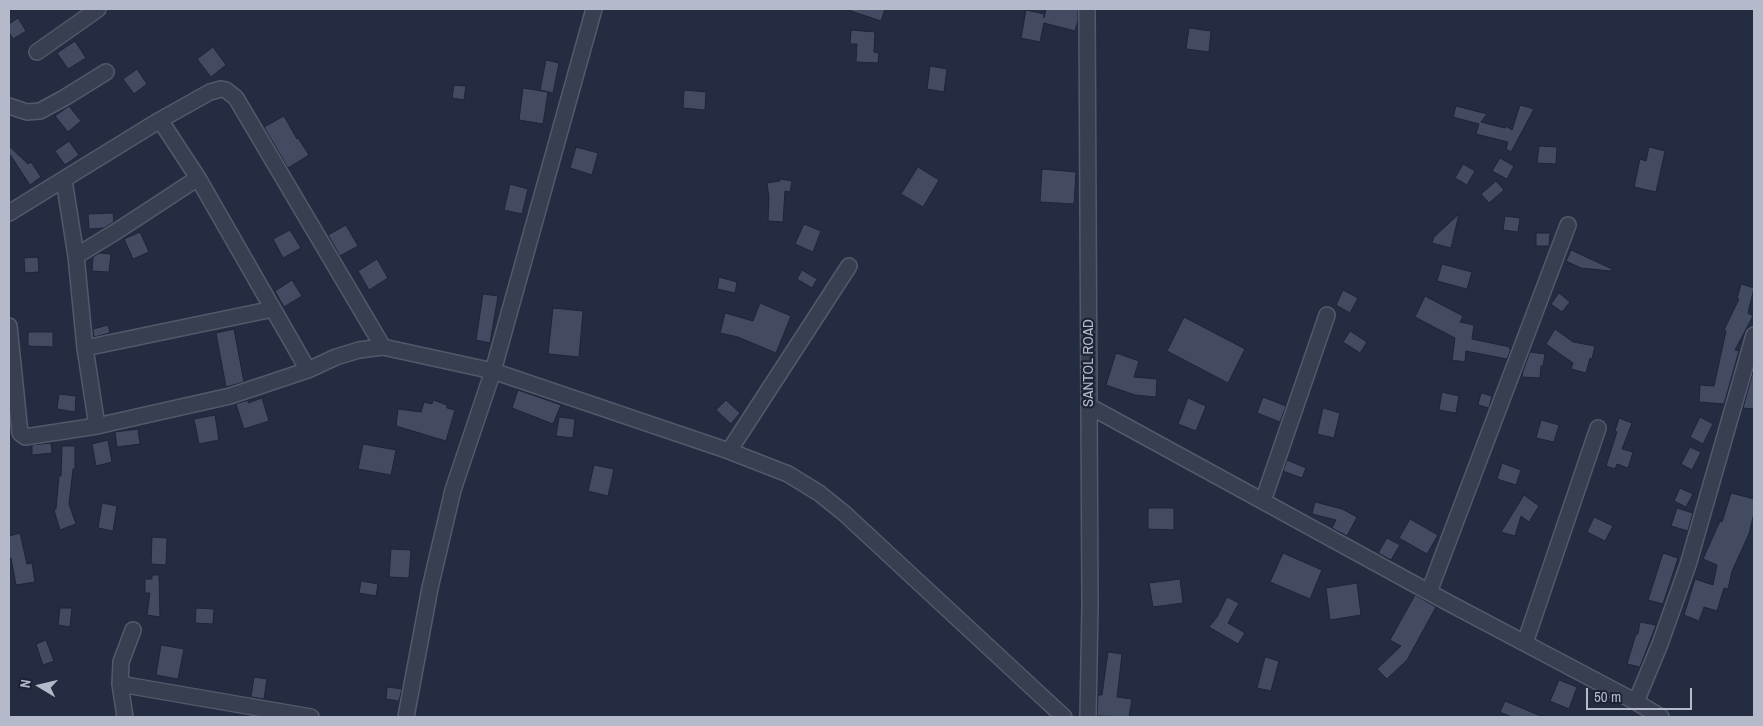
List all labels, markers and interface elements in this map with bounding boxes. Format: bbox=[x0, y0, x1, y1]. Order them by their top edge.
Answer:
street label: SANTOL ROAD bbox=[1080, 319, 1098, 407]
north arrow bbox=[15, 661, 65, 711]
text: N bbox=[16, 678, 35, 689]
scale bar bbox=[1588, 678, 1694, 710]
text: 50 m bbox=[1594, 686, 1621, 707]

